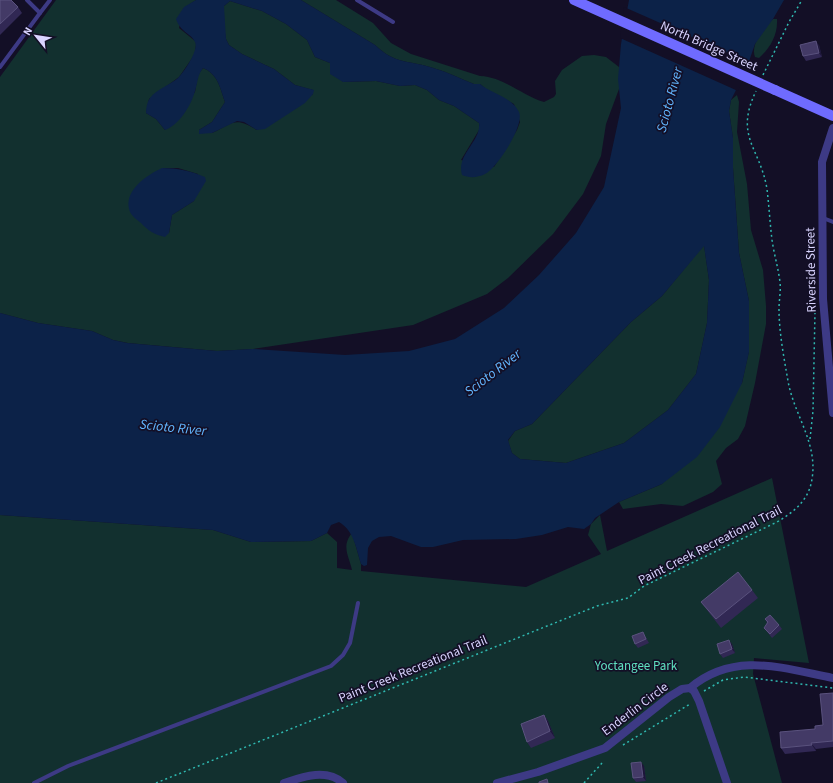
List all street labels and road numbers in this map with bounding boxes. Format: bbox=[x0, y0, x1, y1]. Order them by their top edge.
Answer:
street label: North Bridge Street bbox=[658, 17, 761, 76]
street label: Riverside Street bbox=[801, 227, 821, 313]
street label: Paint Creek Recreational Trail bbox=[635, 501, 785, 589]
street label: Paint Creek Recreational Trail bbox=[336, 631, 490, 707]
street label: Enderlin Circle bbox=[598, 678, 672, 740]

